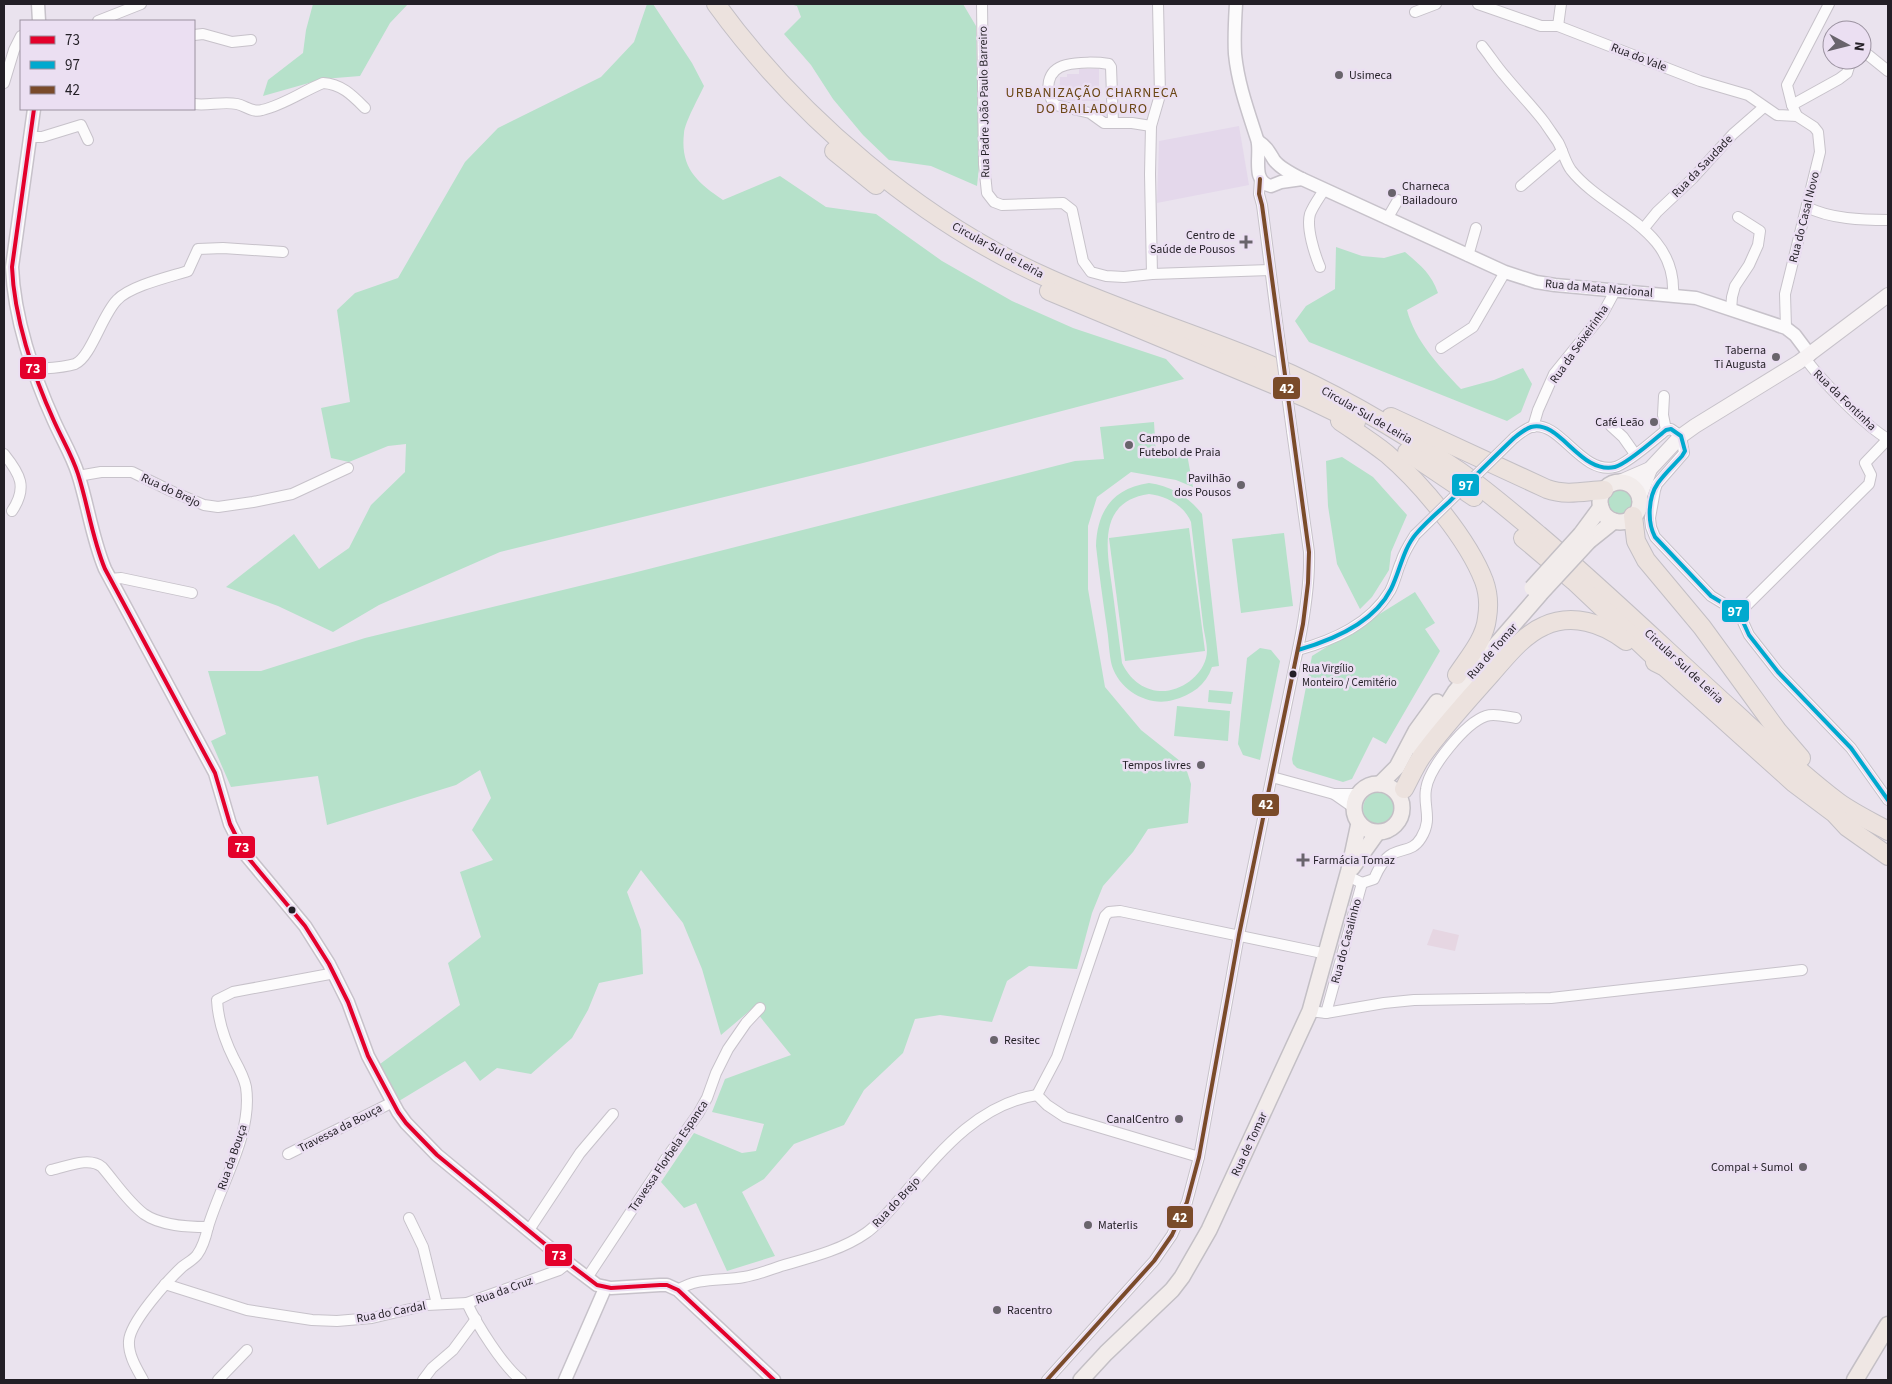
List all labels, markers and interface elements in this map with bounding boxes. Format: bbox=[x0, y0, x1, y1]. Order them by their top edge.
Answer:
legend bbox=[20, 20, 195, 110]
north arrow bbox=[1822, 20, 1872, 70]
street label: Rua Padre João Paulo Barreiro bbox=[975, 26, 994, 178]
text: 73 bbox=[65, 30, 80, 51]
street label: Rua do Vale bbox=[1609, 39, 1669, 76]
text: N bbox=[1848, 41, 1869, 52]
text: 97 bbox=[65, 55, 80, 76]
place label: Usimeca bbox=[1349, 67, 1392, 84]
marker: Usimeca bbox=[1333, 69, 1345, 81]
text: 42 bbox=[65, 80, 80, 101]
district label: URBANIZAÇÃO CHARNECA DO BAILADOURO bbox=[1006, 83, 1178, 119]
street label: Rua da Saudade bbox=[1668, 131, 1737, 201]
street label: Rua do Casal Novo bbox=[1785, 170, 1824, 264]
place label: Charneca Bailadouro bbox=[1402, 178, 1457, 209]
marker: Charneca Bailadouro bbox=[1386, 187, 1398, 199]
street label: Circular Sul de Leiria bbox=[949, 218, 1047, 283]
place label: Centro de Saúde de Pousos bbox=[1150, 227, 1235, 258]
marker: Centro de Saúde de Pousos bbox=[1239, 235, 1253, 249]
street label: Rua da Mata Nacional bbox=[1544, 275, 1654, 302]
street label: Rua da Seixeirinha bbox=[1546, 302, 1613, 387]
place label: Taberna Ti Augusta bbox=[1714, 342, 1766, 373]
marker: Taberna Ti Augusta bbox=[1770, 351, 1782, 363]
line badge: 73 bbox=[19, 356, 47, 380]
text: 73 bbox=[26, 359, 40, 379]
street label: Rua da Fontinha bbox=[1809, 366, 1880, 435]
line badge: 42 bbox=[1272, 376, 1301, 400]
text: 42 bbox=[1280, 379, 1294, 399]
street label: Circular Sul de Leiria bbox=[1318, 382, 1415, 448]
place label: Café Leão bbox=[1595, 414, 1644, 431]
marker: Café Leão bbox=[1648, 416, 1660, 428]
place label: Campo de Futebol de Praia bbox=[1139, 430, 1220, 461]
marker: Campo de Futebol de Praia bbox=[1123, 439, 1135, 451]
street label: Rua do Brejo bbox=[138, 469, 203, 512]
place label: Pavilhão dos Pousos bbox=[1174, 470, 1231, 501]
line badge: 97 bbox=[1451, 473, 1480, 497]
text: 97 bbox=[1459, 476, 1473, 496]
marker: Pavilhão dos Pousos bbox=[1235, 479, 1247, 491]
line badge: 97 bbox=[1721, 599, 1750, 623]
text: 97 bbox=[1728, 602, 1742, 622]
street label: Rua de Tomar bbox=[1463, 619, 1522, 683]
street label: Circular Sul de Leiria bbox=[1640, 625, 1727, 708]
place label: Rua Virgílio Monteiro / Cemitério bbox=[1302, 661, 1397, 690]
marker: Rua Virgílio Monteiro / Cemitério bbox=[1288, 669, 1298, 679]
place label: Tempos livres bbox=[1122, 757, 1191, 774]
marker: Tempos livres bbox=[1195, 759, 1207, 771]
line badge: 42 bbox=[1251, 793, 1280, 817]
text: 42 bbox=[1259, 795, 1273, 815]
line badge: 73 bbox=[227, 835, 256, 859]
text: 73 bbox=[235, 838, 249, 858]
place label: Farmácia Tomaz bbox=[1313, 852, 1395, 869]
marker: Farmácia Tomaz bbox=[1297, 854, 1309, 866]
street label: Rua do Casalinho bbox=[1327, 897, 1366, 985]
unlabelled marker bbox=[287, 905, 297, 915]
place label: Resitec bbox=[1004, 1032, 1040, 1049]
marker: Resitec bbox=[988, 1034, 1000, 1046]
street label: Travessa Florbela Espanca bbox=[625, 1097, 712, 1216]
street label: Travessa da Bouça bbox=[295, 1100, 385, 1157]
street label: Rua de Tomar bbox=[1227, 1109, 1272, 1179]
place label: CanalCentro bbox=[1106, 1111, 1169, 1128]
marker: CanalCentro bbox=[1173, 1113, 1185, 1125]
street label: Rua da Bouça bbox=[213, 1122, 252, 1192]
place label: Compal + Sumol bbox=[1711, 1159, 1793, 1176]
marker: Compal + Sumol bbox=[1797, 1161, 1809, 1173]
street label: Rua do Brejo bbox=[868, 1173, 924, 1232]
line badge: 42 bbox=[1166, 1205, 1194, 1229]
text: 42 bbox=[1173, 1208, 1187, 1228]
place label: Materlis bbox=[1098, 1217, 1138, 1234]
marker: Materlis bbox=[1082, 1219, 1094, 1231]
line badge: 73 bbox=[544, 1243, 573, 1267]
text: 73 bbox=[552, 1246, 566, 1266]
street label: Rua da Cruz bbox=[473, 1272, 535, 1309]
street label: Rua do Cardal bbox=[355, 1297, 427, 1328]
place label: Racentro bbox=[1007, 1302, 1052, 1319]
marker: Racentro bbox=[991, 1304, 1003, 1316]

